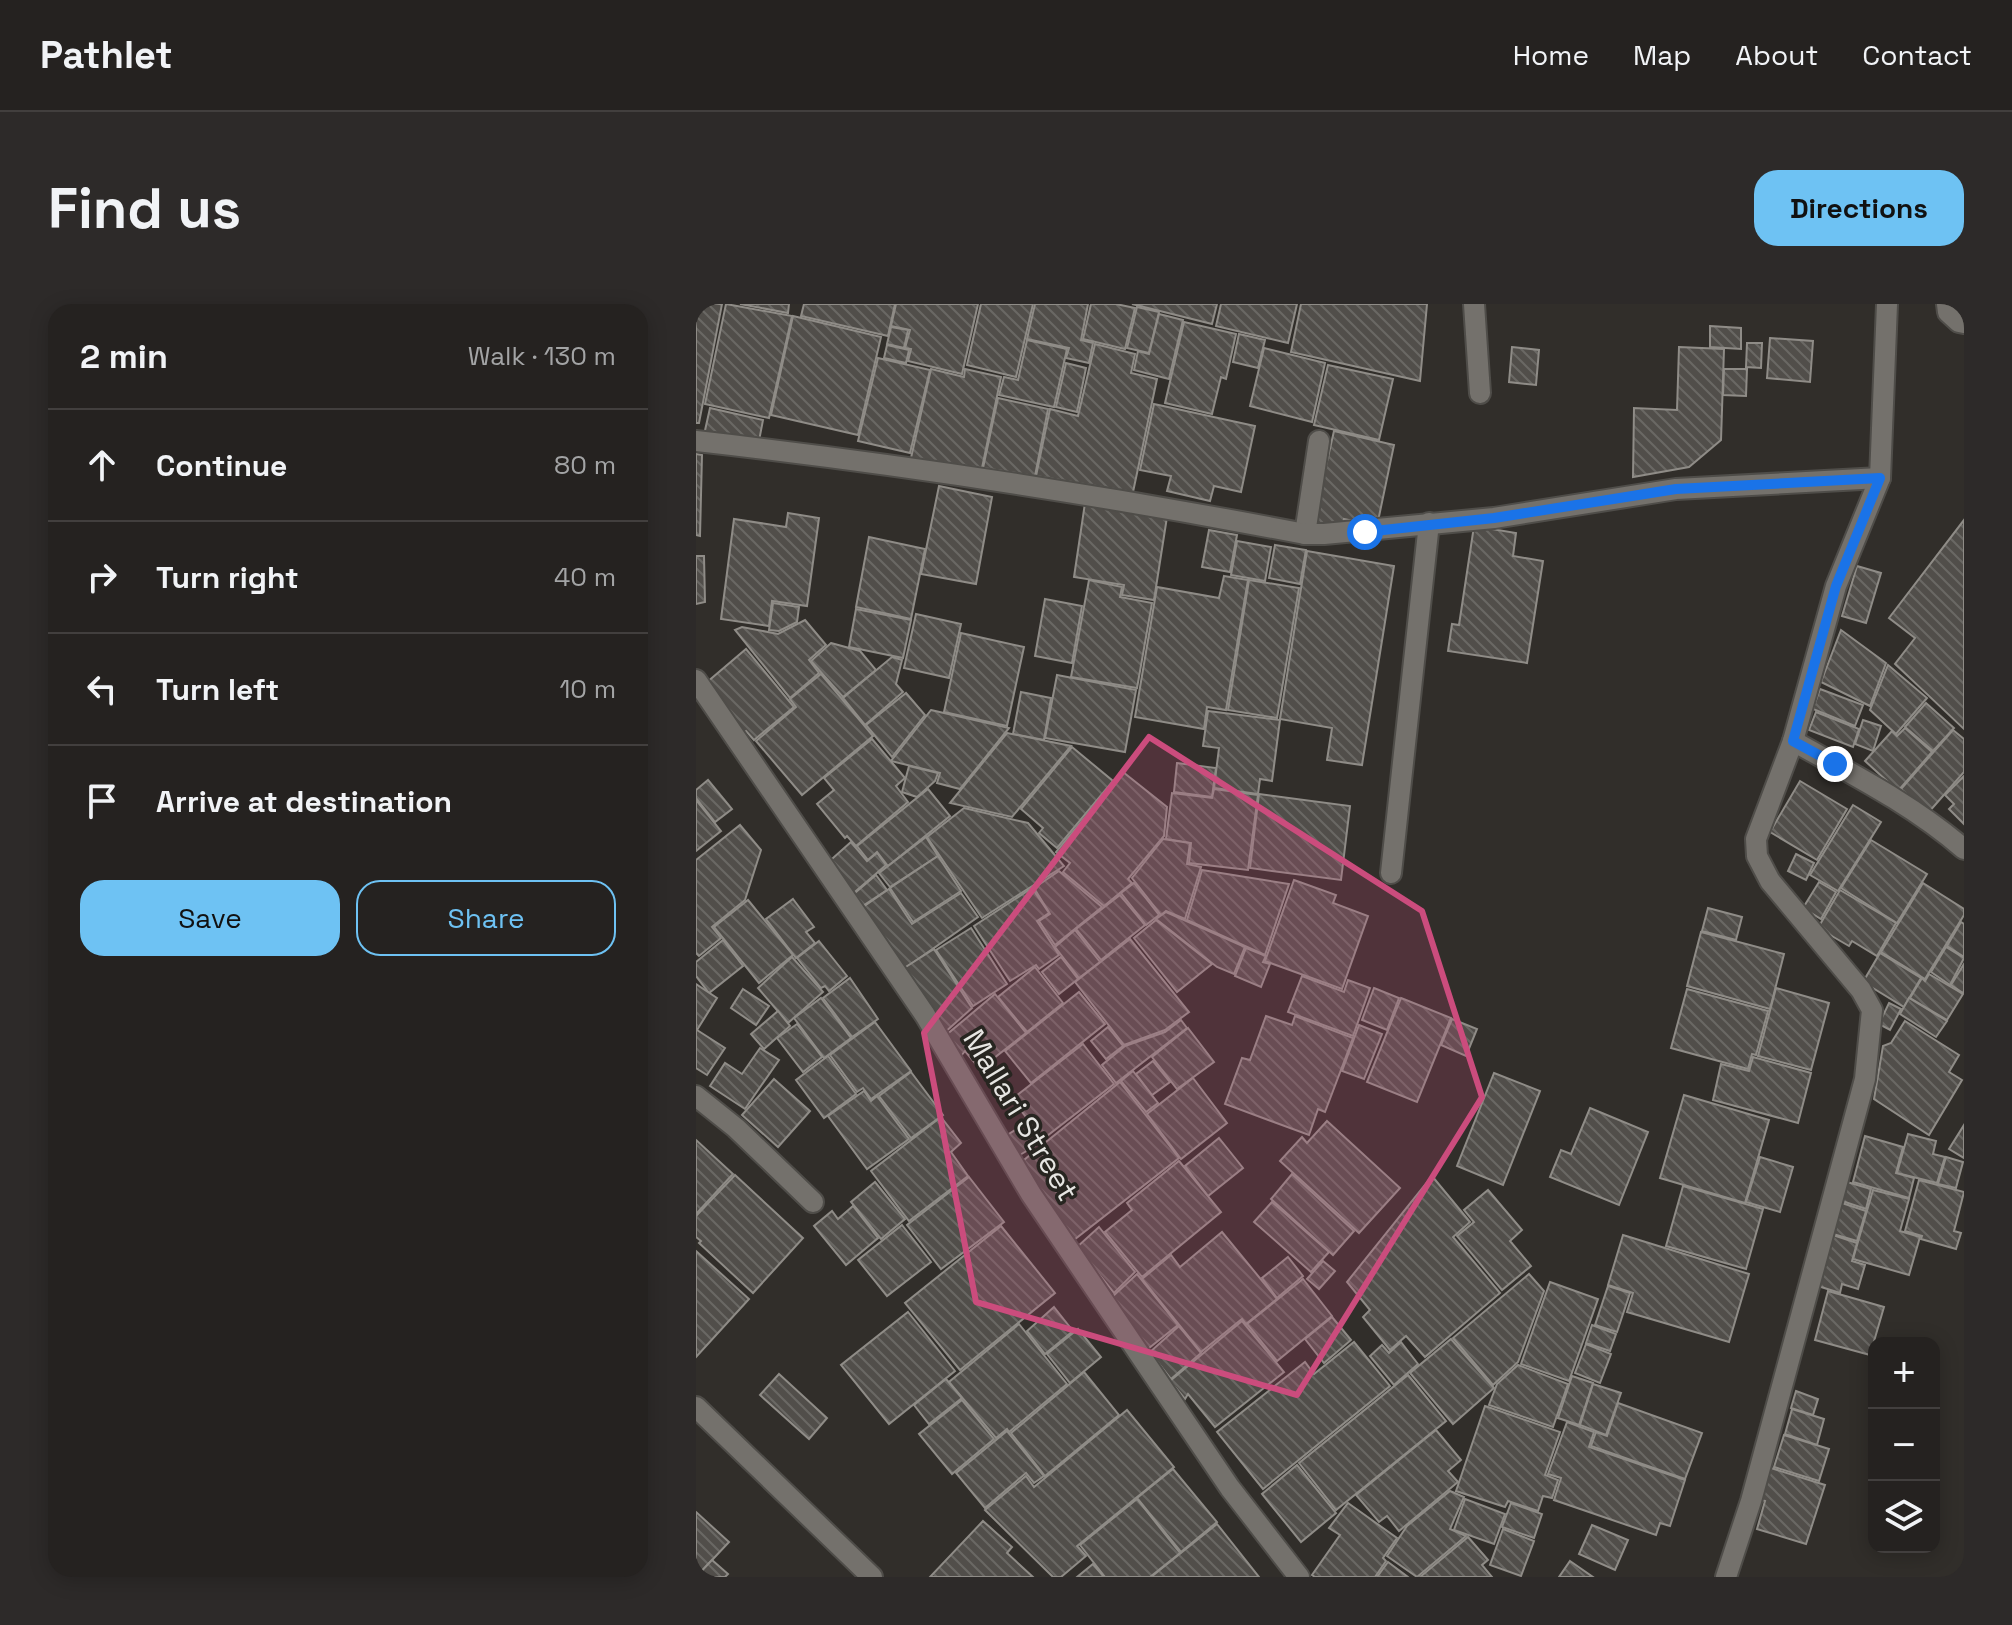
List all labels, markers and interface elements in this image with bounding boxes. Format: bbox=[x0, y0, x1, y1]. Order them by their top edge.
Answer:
text: Pathlet bbox=[40, 31, 173, 79]
text: Home bbox=[1513, 37, 1589, 73]
text: Map bbox=[1633, 37, 1691, 73]
text: About bbox=[1735, 37, 1818, 73]
text: Contact bbox=[1862, 37, 1972, 73]
button: Directions bbox=[1754, 170, 1964, 246]
text: Find us bbox=[48, 173, 241, 244]
text: 2 min bbox=[80, 335, 168, 378]
text: Walk · 130 m bbox=[468, 339, 616, 373]
icon: ahead bbox=[80, 443, 124, 487]
text: Continue bbox=[156, 446, 287, 485]
text: 80 m bbox=[554, 448, 616, 482]
route start bbox=[1347, 514, 1383, 550]
icon: right bbox=[80, 555, 124, 599]
text: Turn right bbox=[156, 558, 299, 597]
text: 40 m bbox=[554, 560, 616, 594]
icon: left bbox=[80, 667, 124, 711]
text: Turn left bbox=[156, 670, 279, 709]
text: 10 m bbox=[559, 672, 616, 706]
route end bbox=[1817, 746, 1853, 782]
icon: arrive bbox=[80, 779, 124, 823]
text: Arrive at destination bbox=[156, 782, 452, 821]
button: Save bbox=[80, 880, 340, 956]
button: Share bbox=[356, 880, 616, 956]
street label: Mallari Street bbox=[955, 1022, 1087, 1208]
map controls bbox=[1868, 1337, 1940, 1553]
button: + bbox=[1868, 1337, 1940, 1409]
button: − bbox=[1868, 1409, 1940, 1481]
button: layers bbox=[1868, 1481, 1940, 1553]

